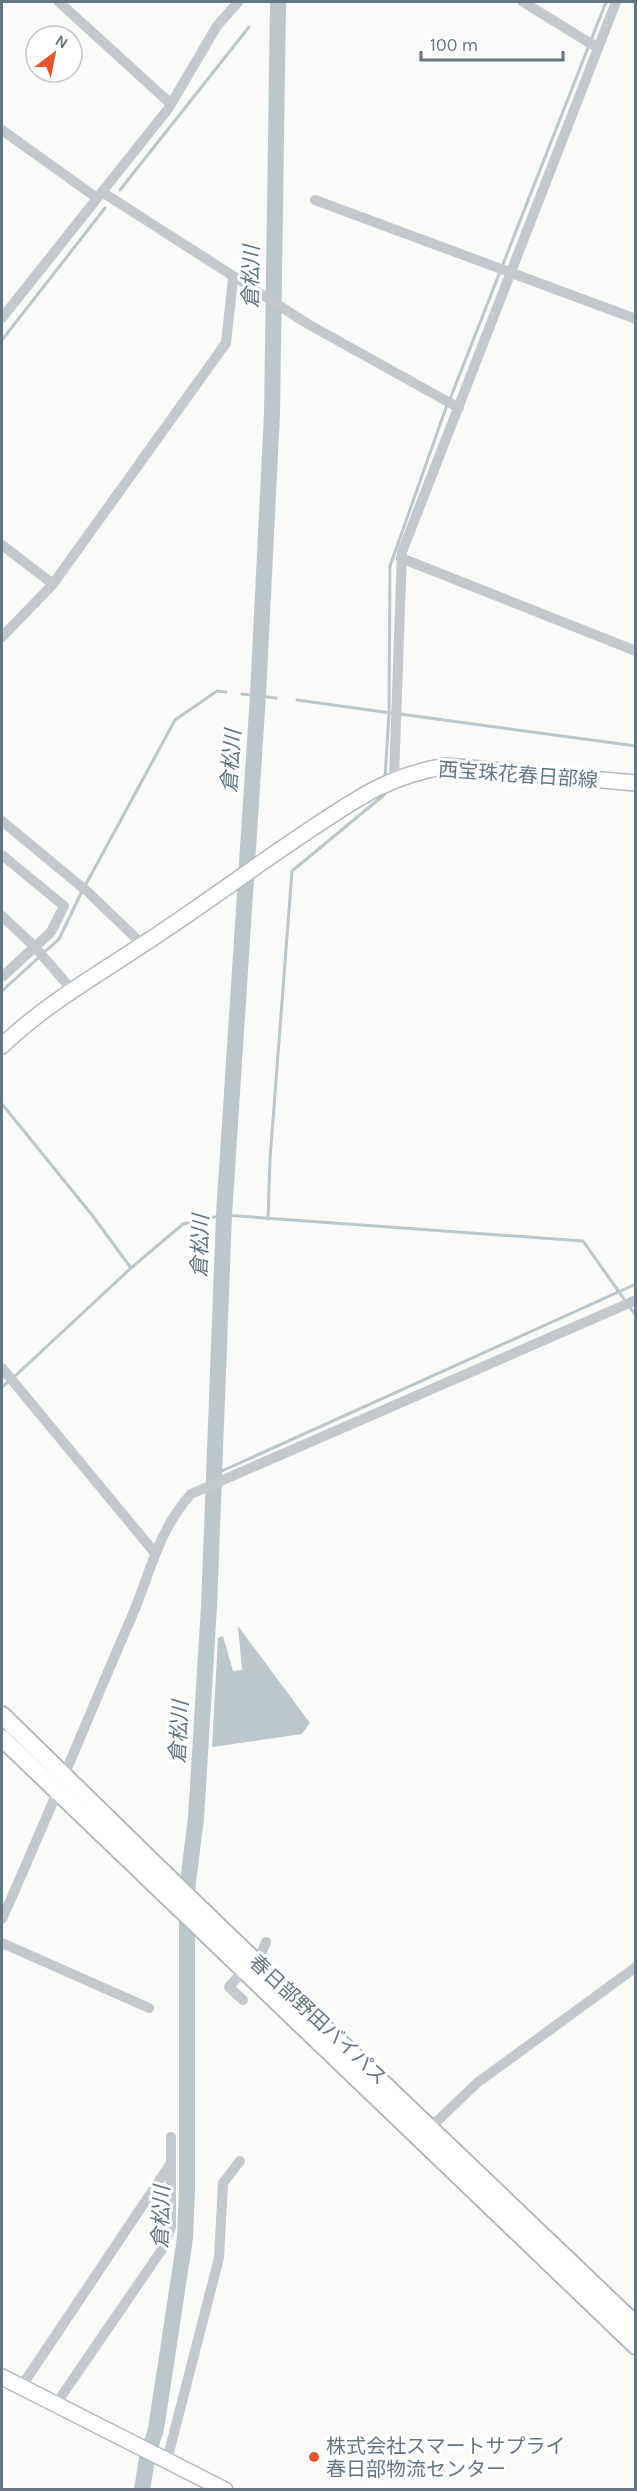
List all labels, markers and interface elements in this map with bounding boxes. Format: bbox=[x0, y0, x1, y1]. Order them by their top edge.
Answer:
north arrow bbox=[24, 24, 84, 84]
scale bar bbox=[421, 24, 564, 62]
text: N bbox=[52, 31, 72, 53]
text: 100 m bbox=[430, 34, 478, 56]
water label: 倉松川 bbox=[238, 243, 264, 309]
water label: 倉松川 bbox=[217, 727, 245, 793]
street label: 西宝珠花春日部線 bbox=[437, 758, 599, 792]
water label: 倉松川 bbox=[187, 1212, 213, 1278]
water label: 倉松川 bbox=[165, 1698, 193, 1764]
street label: 春日部野田バイパス bbox=[244, 1950, 392, 2090]
water label: 倉松川 bbox=[148, 2183, 174, 2249]
place label: 株式会社スマートサプライ 春日部物流センター bbox=[326, 2435, 565, 2481]
marker: 株式会社スマートサプライ 春日部物流センター bbox=[307, 2450, 321, 2464]

